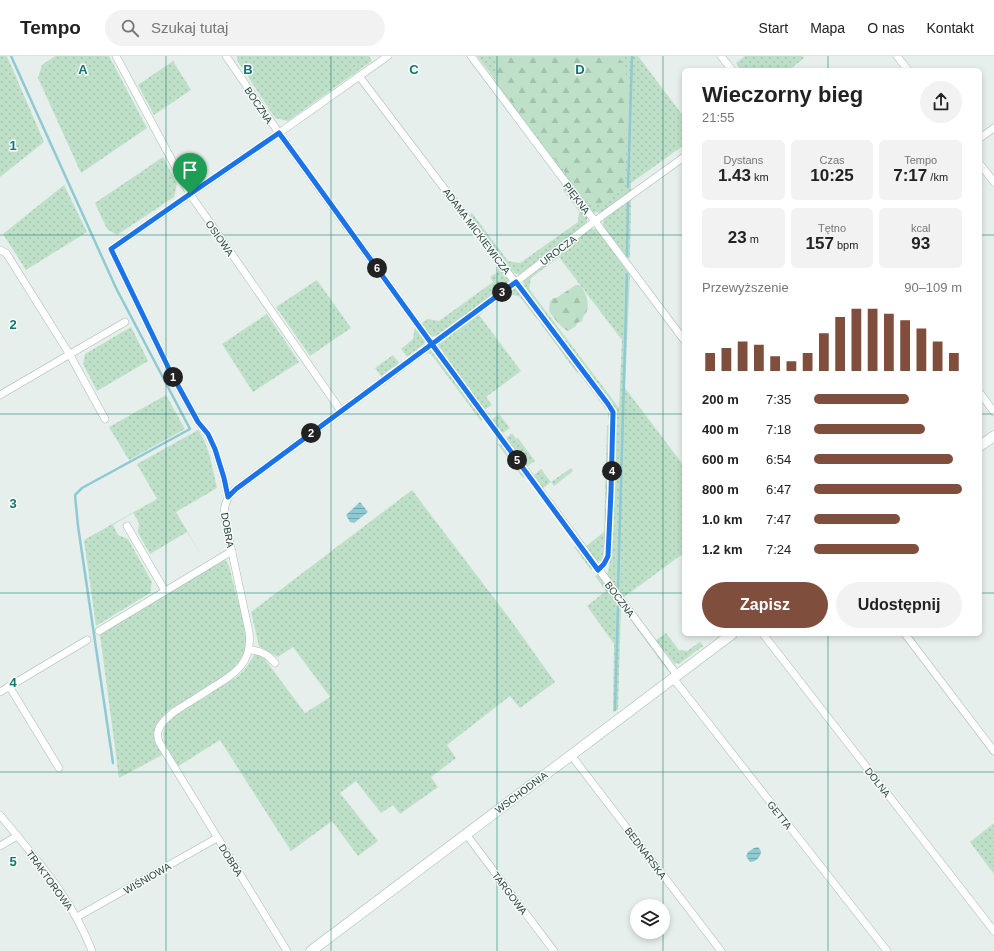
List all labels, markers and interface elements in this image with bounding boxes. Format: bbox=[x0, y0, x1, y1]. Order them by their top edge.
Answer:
search box bbox=[105, 10, 385, 46]
text: Tempo bbox=[20, 17, 81, 38]
icon: search bbox=[119, 17, 141, 39]
text: Szukaj tutaj bbox=[151, 19, 228, 36]
text: Start bbox=[759, 20, 788, 36]
text: Mapa bbox=[810, 20, 845, 36]
text: O nas bbox=[867, 20, 905, 36]
text: Kontakt bbox=[927, 20, 974, 36]
text: A bbox=[78, 62, 88, 77]
text: B bbox=[243, 62, 253, 77]
text: C bbox=[409, 62, 419, 77]
text: D bbox=[575, 62, 585, 77]
button: share bbox=[920, 81, 962, 123]
text: Wieczorny bieg bbox=[702, 82, 863, 107]
street label: BOCZNA bbox=[242, 85, 275, 126]
text: 21:55 bbox=[702, 110, 735, 125]
text: 1 bbox=[9, 138, 17, 153]
pin bbox=[173, 153, 207, 194]
text: Dystans bbox=[723, 154, 763, 166]
text: Czas bbox=[819, 154, 845, 166]
text: Tempo bbox=[904, 154, 937, 166]
icon: arrive bbox=[179, 159, 201, 181]
text: 1.43 bbox=[718, 166, 751, 185]
text: 10:25 bbox=[810, 166, 854, 185]
text: 7:17 bbox=[893, 166, 927, 185]
text: km bbox=[751, 171, 769, 183]
text: /km bbox=[927, 171, 948, 183]
street label: PIĘKNA bbox=[561, 180, 592, 217]
street label: ADAMA MICKIEWICZA bbox=[441, 186, 513, 277]
street label: OSIOWA bbox=[203, 218, 236, 258]
text: Tętno bbox=[818, 222, 846, 234]
text: kcal bbox=[911, 222, 930, 234]
text: 23 bbox=[728, 228, 747, 247]
street label: UROCZA bbox=[538, 233, 579, 268]
text: m bbox=[747, 233, 759, 245]
text: 157 bbox=[806, 234, 834, 253]
text: 93 bbox=[911, 234, 930, 253]
text: bpm bbox=[834, 239, 858, 251]
pin: 6 bbox=[367, 258, 387, 278]
text: 6 bbox=[374, 262, 380, 274]
text: Przewyższenie bbox=[702, 280, 789, 295]
text: 90–109 m bbox=[904, 280, 962, 295]
pin: 3 bbox=[492, 282, 512, 302]
text: 3 bbox=[499, 286, 505, 298]
text: 2 bbox=[9, 317, 17, 332]
pin: 1 bbox=[163, 367, 183, 387]
text: 1 bbox=[170, 371, 176, 383]
text: 200 m bbox=[702, 392, 739, 407]
text: 7:35 bbox=[766, 392, 791, 407]
text: 400 m bbox=[702, 422, 739, 437]
text: 7:18 bbox=[766, 422, 791, 437]
pin: 2 bbox=[301, 423, 321, 443]
text: 2 bbox=[308, 427, 314, 439]
pin: 5 bbox=[507, 450, 527, 470]
text: 600 m bbox=[702, 452, 739, 467]
text: 6:54 bbox=[766, 452, 791, 467]
text: 5 bbox=[514, 454, 520, 466]
pin: 4 bbox=[602, 461, 622, 481]
text: 4 bbox=[609, 465, 615, 477]
text: 800 m bbox=[702, 482, 739, 497]
text: 6:47 bbox=[766, 482, 791, 497]
text: 3 bbox=[9, 496, 17, 511]
street label: DOBRA bbox=[219, 512, 236, 549]
text: 1.0 km bbox=[702, 512, 742, 527]
text: 7:47 bbox=[766, 512, 791, 527]
text: 1.2 km bbox=[702, 542, 742, 557]
text: 7:24 bbox=[766, 542, 791, 557]
street label: BOCZNA bbox=[603, 579, 637, 620]
button: Zapisz bbox=[702, 582, 828, 628]
button: Udostępnij bbox=[836, 582, 962, 628]
text: 4 bbox=[9, 675, 17, 690]
street label: DOLNA bbox=[863, 765, 893, 800]
street label: WSCHODNIA bbox=[493, 769, 550, 816]
street label: GETTA bbox=[765, 799, 794, 832]
street label: BEDNARSKA bbox=[623, 825, 669, 882]
street label: DOBRA bbox=[216, 842, 245, 879]
street label: TRAKTOROWA bbox=[24, 848, 75, 913]
text: 5 bbox=[9, 854, 17, 869]
street label: WIŚNIOWA bbox=[121, 860, 173, 896]
street label: TARGOWA bbox=[490, 870, 529, 917]
map controls bbox=[630, 899, 670, 939]
button: layers bbox=[630, 899, 670, 939]

